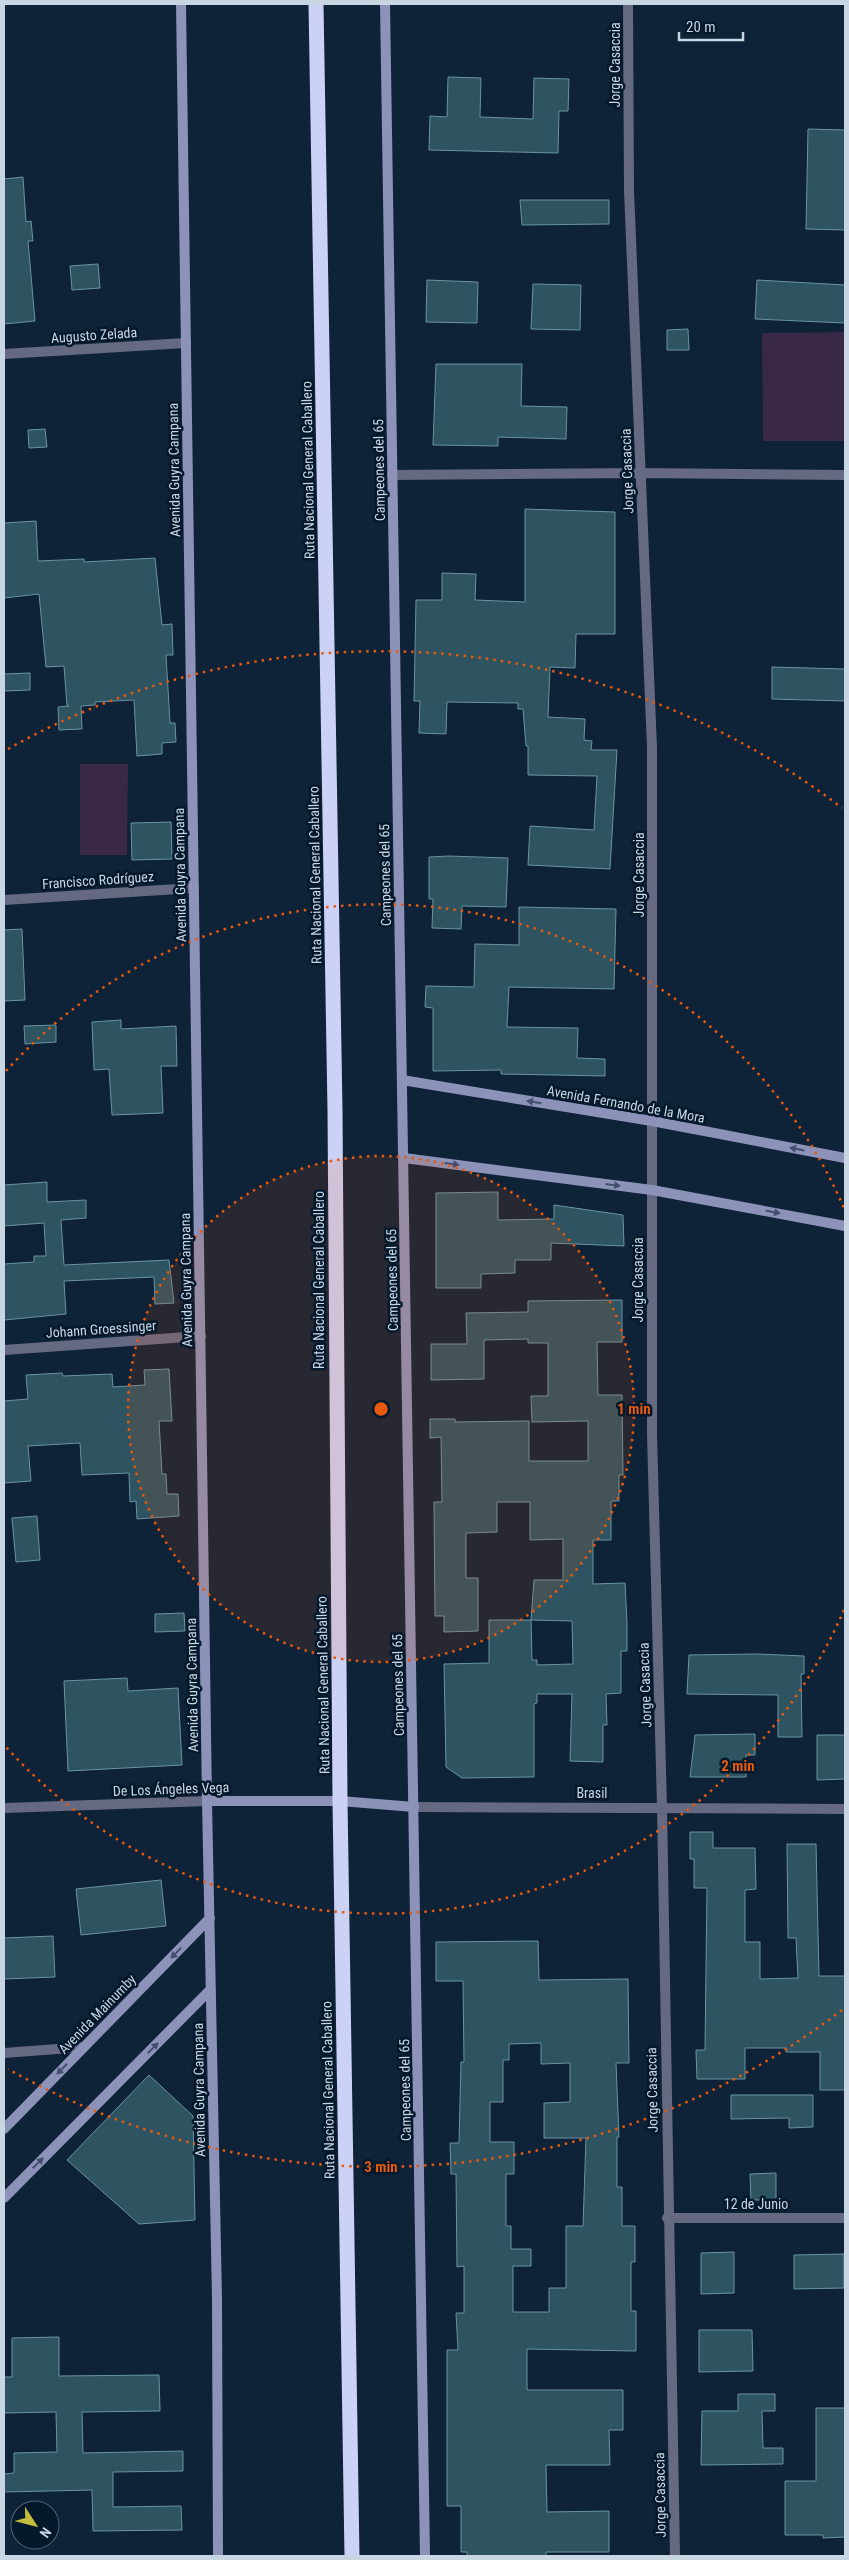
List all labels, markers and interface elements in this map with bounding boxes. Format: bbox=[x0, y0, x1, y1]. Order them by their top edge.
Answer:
scale bar bbox=[679, 10, 743, 42]
text: 20 m bbox=[686, 18, 716, 36]
street label: Jorge Casaccia bbox=[607, 22, 623, 108]
street label: Augusto Zelada bbox=[50, 324, 138, 346]
street label: Ruta Nacional General Caballero bbox=[298, 381, 318, 559]
street label: Avenida Guyra Campana bbox=[165, 403, 183, 537]
street label: Campeones del 65 bbox=[370, 419, 388, 521]
street label: Jorge Casaccia bbox=[618, 428, 636, 514]
street label: Ruta Nacional General Caballero bbox=[305, 786, 325, 964]
street label: Avenida Guyra Campana bbox=[171, 808, 189, 942]
street label: Campeones del 65 bbox=[376, 824, 394, 926]
street label: Jorge Casaccia bbox=[631, 832, 647, 918]
street label: Francisco Rodríguez bbox=[42, 868, 154, 892]
street label: Avenida Fernando de la Mora bbox=[546, 1082, 706, 1126]
one-way arrow bbox=[526, 1097, 542, 1105]
one-way arrow bbox=[790, 1145, 805, 1153]
one-way arrow bbox=[444, 1160, 460, 1168]
one-way arrow bbox=[605, 1181, 621, 1189]
street label: Ruta Nacional General Caballero bbox=[311, 1191, 327, 1369]
one-way arrow bbox=[766, 1209, 782, 1217]
street label: Avenida Guyra Campana bbox=[177, 1213, 195, 1347]
street label: Campeones del 65 bbox=[383, 1229, 401, 1331]
street label: Jorge Casaccia bbox=[630, 1237, 646, 1323]
street label: Johann Groessinger bbox=[45, 1317, 157, 1341]
centre of rings bbox=[372, 1400, 390, 1418]
text: 1 min bbox=[617, 1400, 651, 1418]
street label: Ruta Nacional General Caballero bbox=[313, 1596, 333, 1774]
street label: Avenida Guyra Campana bbox=[183, 1618, 201, 1752]
street label: Campeones del 65 bbox=[389, 1634, 407, 1736]
street label: Jorge Casaccia bbox=[636, 1642, 654, 1728]
text: 2 min bbox=[721, 1757, 755, 1775]
street label: De Los Ángeles Vega bbox=[112, 1778, 229, 1799]
street label: Brasil bbox=[576, 1785, 608, 1801]
one-way arrow bbox=[170, 1946, 182, 1958]
street label: Avenida Mainumby bbox=[55, 1971, 139, 2057]
street label: Ruta Nacional General Caballero bbox=[318, 2001, 338, 2179]
street label: Avenida Guyra Campana bbox=[190, 2023, 208, 2157]
street label: Campeones del 65 bbox=[396, 2039, 414, 2141]
one-way arrow bbox=[147, 2042, 159, 2054]
street label: Jorge Casaccia bbox=[643, 2047, 661, 2133]
one-way arrow bbox=[56, 2063, 68, 2075]
one-way arrow bbox=[32, 2157, 44, 2169]
text: 3 min bbox=[364, 2158, 398, 2176]
street label: 12 de Junio bbox=[724, 2196, 788, 2212]
street label: Jorge Casaccia bbox=[651, 2452, 669, 2538]
north arrow bbox=[10, 2500, 60, 2550]
text: N bbox=[37, 2524, 55, 2541]

